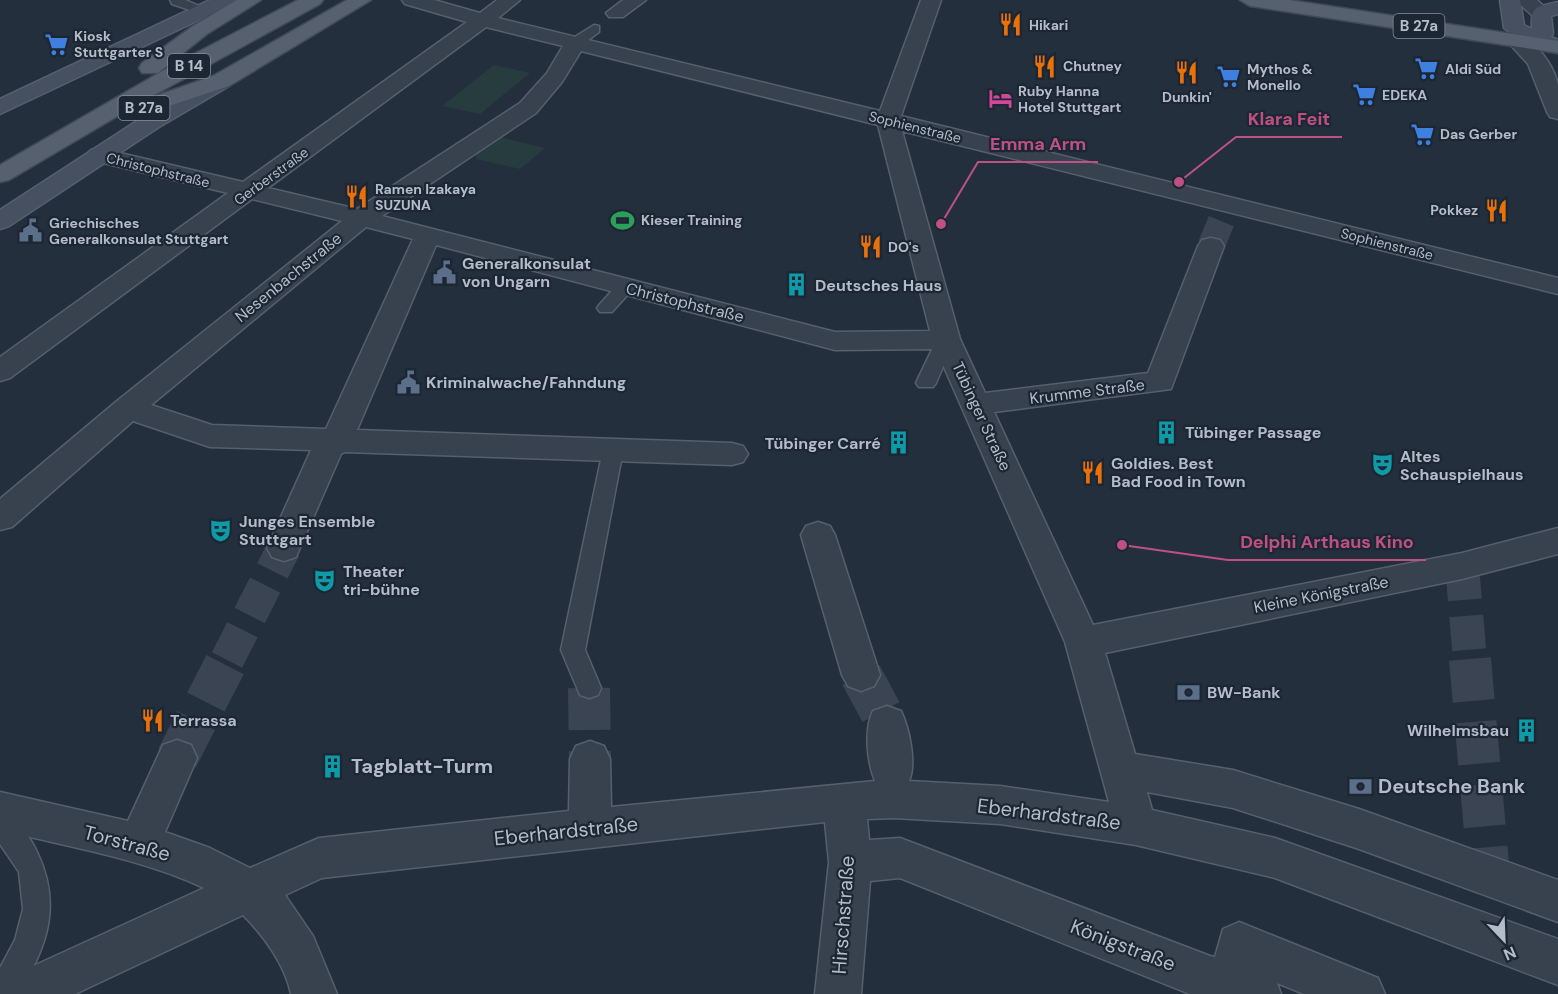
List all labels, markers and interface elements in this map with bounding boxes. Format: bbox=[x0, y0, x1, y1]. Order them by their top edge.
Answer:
restaurant icon: Hikari bbox=[998, 12, 1024, 38]
road number: B 27a bbox=[1394, 14, 1444, 38]
place label: Hikari bbox=[1029, 16, 1069, 34]
place label: Kiosk Stuttgarter S bbox=[74, 27, 163, 61]
supermarket icon: Kiosk Stuttgarter S bbox=[43, 31, 69, 57]
restaurant icon: Chutney bbox=[1032, 53, 1058, 79]
road number: B 14 bbox=[168, 54, 210, 78]
supermarket icon: Aldi Süd bbox=[1414, 56, 1440, 82]
place label: Chutney bbox=[1063, 57, 1122, 75]
restaurant icon: Dunkin' bbox=[1174, 60, 1200, 86]
place label: Mythos & Monello bbox=[1247, 60, 1313, 94]
place label: Aldi Süd bbox=[1445, 60, 1501, 78]
supermarket icon: Mythos & Monello bbox=[1216, 64, 1242, 90]
place label: Ruby Hanna Hotel Stuttgart bbox=[1018, 82, 1121, 116]
supermarket icon: EDEKA bbox=[1351, 82, 1377, 108]
hotel icon: Ruby Hanna Hotel Stuttgart bbox=[987, 86, 1013, 112]
place label: EDEKA bbox=[1382, 86, 1427, 104]
place label: Dunkin' bbox=[1162, 88, 1212, 106]
road number: B 27a bbox=[118, 96, 170, 120]
callout: Klara Feit bbox=[1236, 101, 1342, 137]
street label: Sophienstraße bbox=[867, 107, 963, 147]
text: Klara Feit bbox=[1248, 107, 1330, 131]
supermarket icon: Das Gerber bbox=[1409, 121, 1435, 147]
place label: Das Gerber bbox=[1440, 125, 1517, 143]
callout: Emma Arm bbox=[978, 126, 1098, 162]
text: Emma Arm bbox=[990, 132, 1086, 156]
street label: Gerberstraße bbox=[230, 143, 312, 209]
street label: Christophstraße bbox=[105, 148, 212, 192]
place label: Ramen Izakaya SUZUNA bbox=[375, 180, 476, 214]
restaurant icon: Ramen Izakaya SUZUNA bbox=[344, 184, 370, 210]
restaurant icon: Pokkez bbox=[1483, 197, 1509, 223]
place label: Pokkez bbox=[1430, 201, 1478, 219]
sports icon: Kieser Training bbox=[610, 207, 636, 233]
place label: Kieser Training bbox=[641, 211, 742, 229]
place label: Griechisches Generalkonsulat Stuttgart bbox=[49, 214, 229, 248]
public building icon: Griechisches Generalkonsulat Stuttgart bbox=[18, 218, 44, 244]
street label: Sophienstraße bbox=[1339, 224, 1435, 264]
street label: Nesenbachstraße bbox=[231, 228, 346, 327]
restaurant icon: DO's bbox=[857, 234, 883, 260]
place label: DO's bbox=[888, 238, 919, 256]
place label: Generalkonsulat von Ungarn bbox=[462, 253, 591, 292]
public building icon: Generalkonsulat von Ungarn bbox=[431, 259, 457, 285]
building icon: Deutsches Haus bbox=[784, 272, 810, 298]
place label: Deutsches Haus bbox=[815, 275, 942, 296]
street label: Christophstraße bbox=[624, 278, 746, 327]
street label: Tübinger Straße bbox=[947, 358, 1016, 474]
public building icon: Kriminalwache/Fahndung bbox=[395, 369, 421, 395]
place label: Kriminalwache/Fahndung bbox=[426, 372, 626, 393]
street label: Krumme Straße bbox=[1028, 374, 1146, 409]
building icon: Tübinger Passage bbox=[1154, 419, 1180, 445]
place label: Tübinger Passage bbox=[1185, 422, 1321, 443]
building icon: Tübinger Carré bbox=[886, 430, 912, 456]
place label: Tübinger Carré bbox=[765, 433, 881, 454]
place label: Altes Schauspielhaus bbox=[1400, 446, 1523, 485]
theatre icon: Altes Schauspielhaus bbox=[1369, 452, 1395, 478]
place label: Goldies. Best Bad Food in Town bbox=[1111, 453, 1246, 492]
restaurant icon: Goldies. Best Bad Food in Town bbox=[1080, 459, 1106, 485]
place label: Junges Ensemble Stuttgart bbox=[239, 511, 375, 550]
theatre icon: Junges Ensemble Stuttgart bbox=[208, 517, 234, 543]
callout: Delphi Arthaus Kino bbox=[1228, 524, 1426, 560]
text: Delphi Arthaus Kino bbox=[1240, 530, 1414, 554]
place label: Theater tri-bühne bbox=[343, 561, 420, 600]
theatre icon: Theater tri-bühne bbox=[312, 567, 338, 593]
street label: Kleine Königstraße bbox=[1252, 571, 1390, 618]
bank icon: BW-Bank bbox=[1176, 679, 1202, 705]
place label: BW-Bank bbox=[1207, 682, 1281, 703]
restaurant icon: Terrassa bbox=[139, 707, 165, 733]
place label: Terrassa bbox=[170, 710, 237, 731]
building icon: Wilhelmsbau bbox=[1514, 717, 1540, 743]
place label: Wilhelmsbau bbox=[1407, 720, 1509, 741]
building icon: Tagblatt-Turm bbox=[320, 753, 346, 779]
place label: Tagblatt-Turm bbox=[351, 753, 493, 779]
bank icon: Deutsche Bank bbox=[1347, 773, 1373, 799]
place label: Deutsche Bank bbox=[1378, 773, 1526, 799]
street label: Eberhardstraße bbox=[976, 792, 1122, 836]
street label: Eberhardstraße bbox=[493, 811, 639, 851]
street label: Torstraße bbox=[81, 819, 173, 867]
street label: Hirschstraße bbox=[826, 855, 860, 975]
north arrow bbox=[1474, 910, 1534, 970]
street label: Königstraße bbox=[1067, 913, 1179, 977]
text: N bbox=[1500, 941, 1519, 965]

